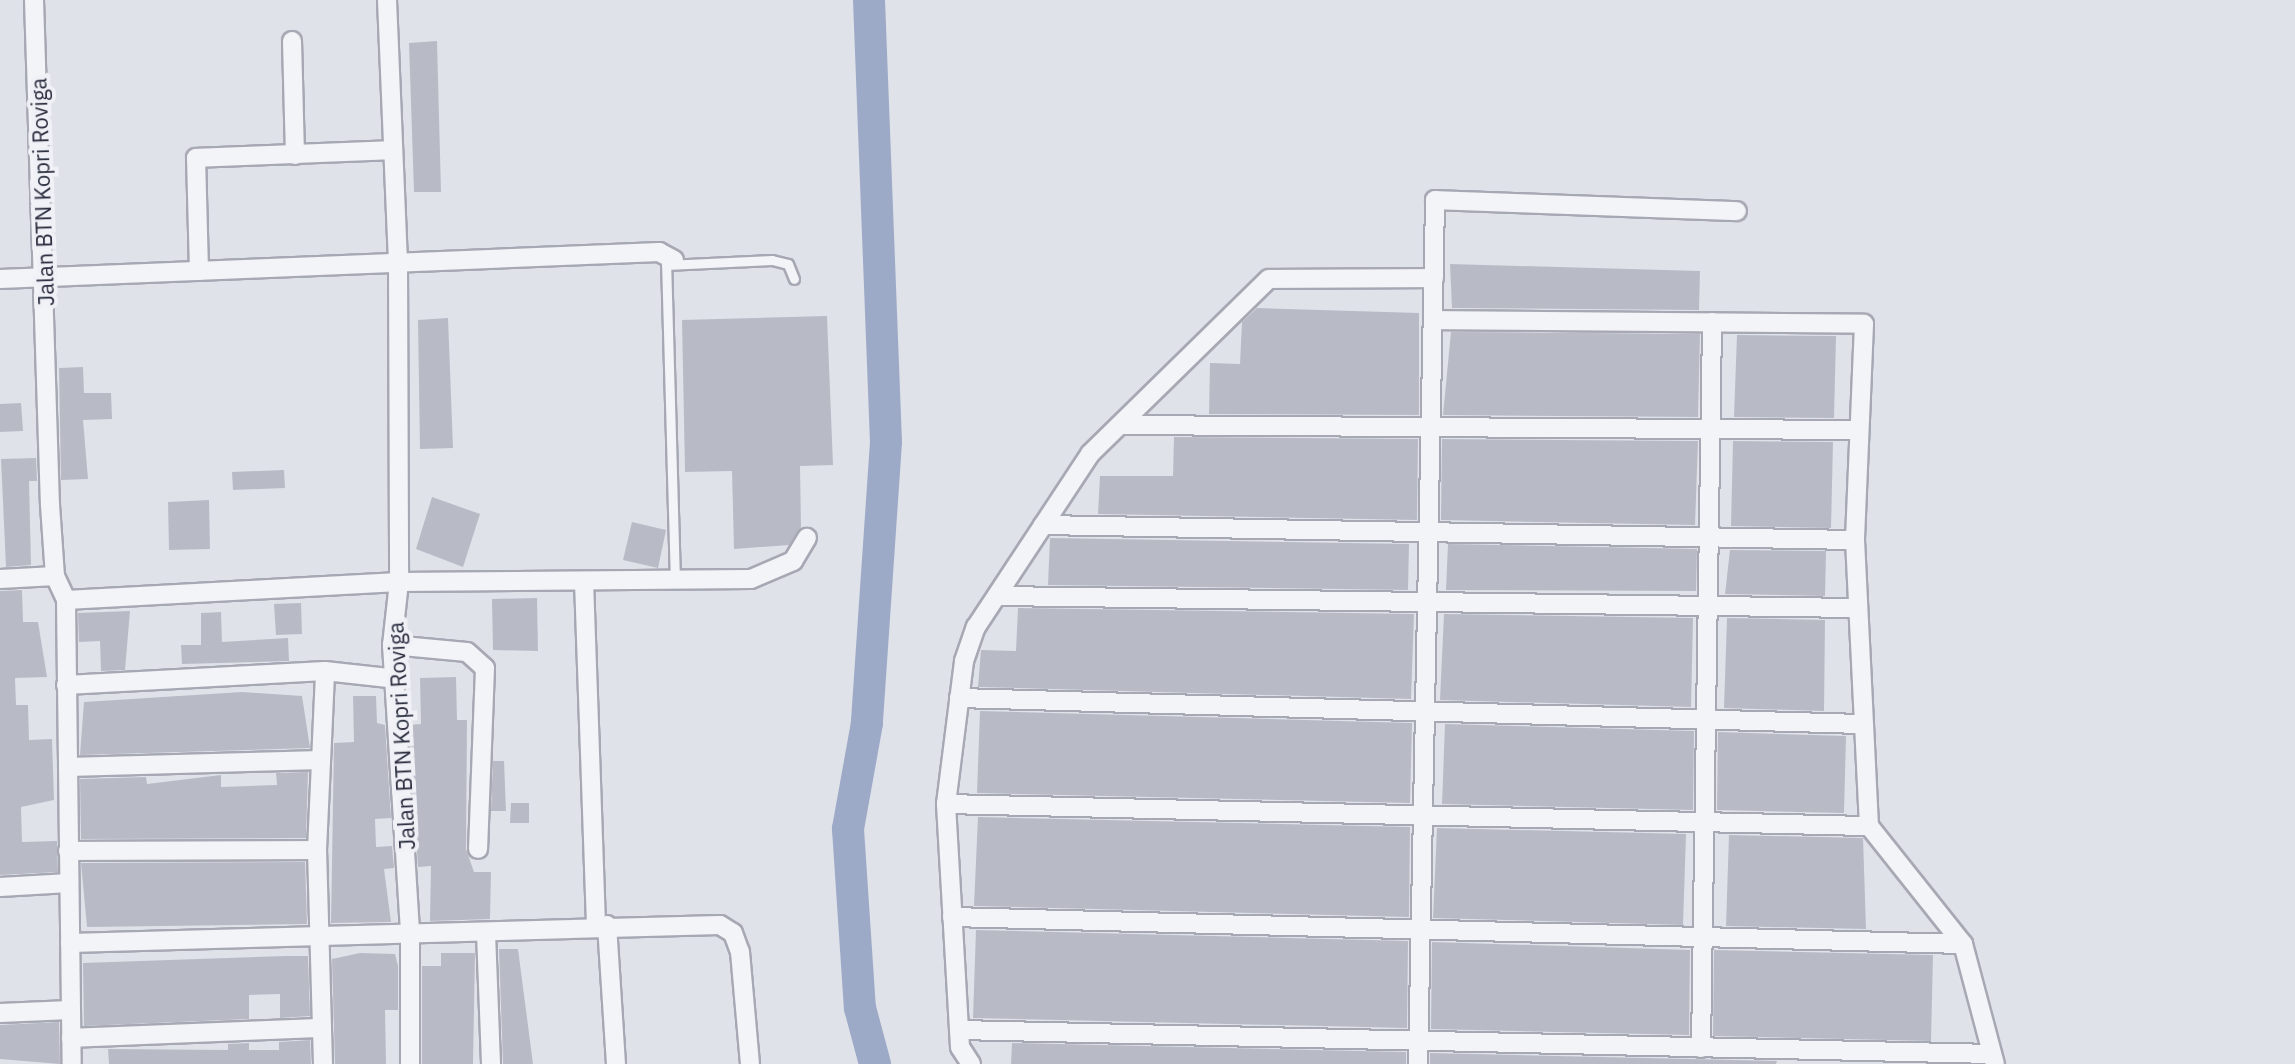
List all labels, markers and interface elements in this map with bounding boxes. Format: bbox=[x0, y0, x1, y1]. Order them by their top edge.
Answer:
street label: Jalan BTN Kopri Roviga bbox=[25, 77, 59, 307]
street label: Jalan BTN Kopri Roviga bbox=[382, 621, 420, 851]

